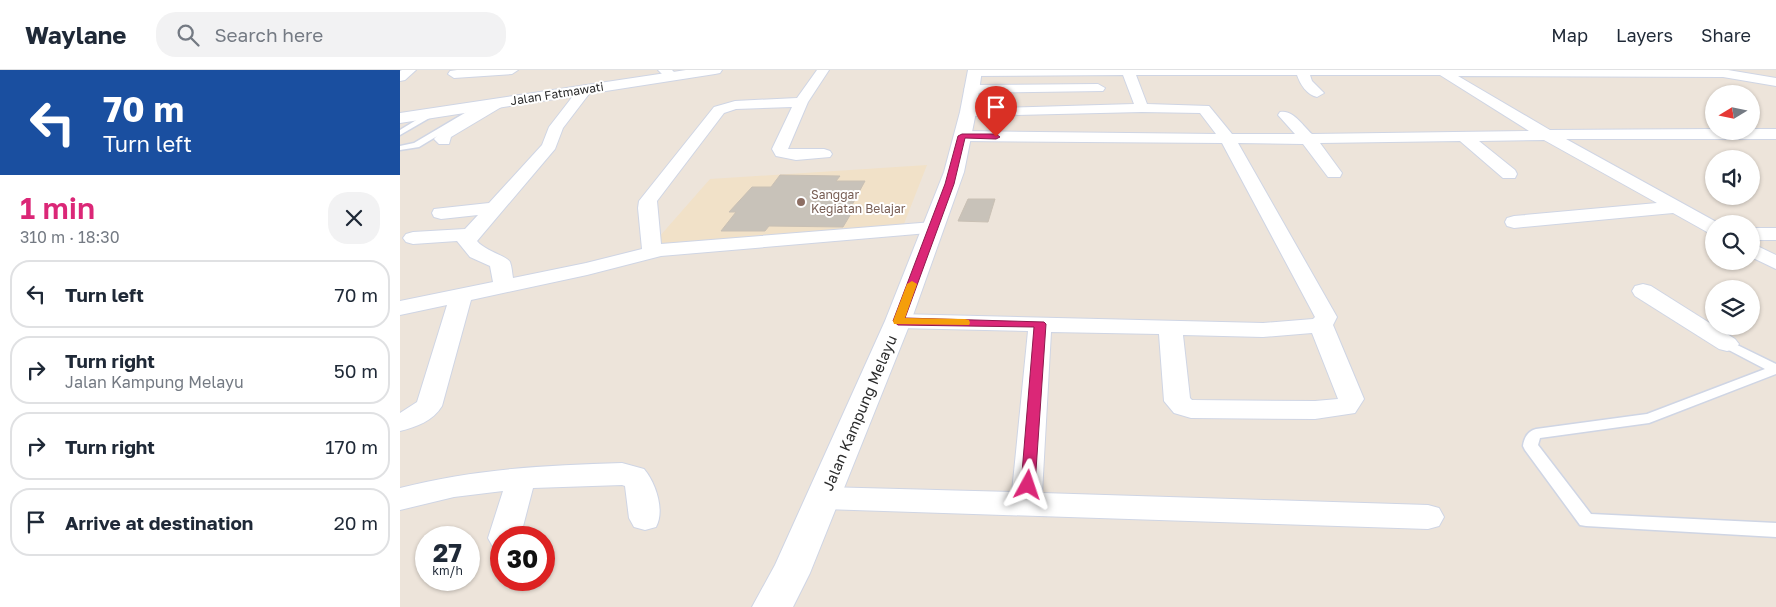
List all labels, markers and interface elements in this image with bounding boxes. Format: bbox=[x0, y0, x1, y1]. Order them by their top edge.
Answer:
search box bbox=[156, 12, 506, 57]
text: Waylane bbox=[25, 20, 126, 49]
icon: search bbox=[174, 21, 202, 49]
text: Search here bbox=[214, 23, 323, 46]
text: Map bbox=[1551, 24, 1588, 46]
text: Layers bbox=[1616, 24, 1673, 46]
text: Share bbox=[1701, 24, 1751, 46]
street label: Jalan Fatmawati bbox=[509, 79, 605, 108]
north arrow bbox=[1705, 85, 1760, 140]
map controls bbox=[1705, 85, 1760, 335]
pin bbox=[975, 86, 1017, 137]
text: 70 m bbox=[103, 88, 184, 130]
icon: left bbox=[20, 90, 85, 155]
icon: arrive bbox=[982, 93, 1010, 121]
text: Turn left bbox=[103, 130, 192, 157]
button: sound bbox=[1705, 150, 1760, 205]
place label: Sanggar Kegiatan Belajar bbox=[811, 187, 906, 216]
text: 1 min bbox=[20, 190, 95, 226]
button: close bbox=[328, 192, 380, 244]
marker: Sanggar Kegiatan Belajar bbox=[795, 196, 807, 208]
button: search bbox=[1705, 215, 1760, 270]
text: 310 m · 18:30 bbox=[20, 227, 120, 247]
icon: left bbox=[22, 280, 50, 308]
button: layers bbox=[1705, 280, 1760, 335]
text: Turn left bbox=[65, 283, 144, 306]
text: 70 m bbox=[335, 283, 378, 306]
street label: Jalan Kampung Melayu bbox=[818, 332, 900, 493]
text: Turn right bbox=[65, 349, 155, 372]
icon: right bbox=[22, 356, 50, 384]
text: 50 m bbox=[334, 359, 378, 382]
text: Jalan Kampung Melayu bbox=[65, 372, 244, 392]
icon: right bbox=[22, 432, 50, 460]
text: Turn right bbox=[65, 435, 155, 458]
text: 170 m bbox=[325, 435, 378, 458]
position arrow bbox=[1001, 458, 1053, 510]
icon: arrive bbox=[22, 508, 50, 536]
text: Arrive at destination bbox=[65, 511, 253, 534]
text: 20 m bbox=[334, 511, 378, 534]
speed limit sign: 30 bbox=[490, 526, 555, 591]
text: 27 bbox=[433, 537, 462, 568]
text: km/h bbox=[432, 563, 463, 578]

